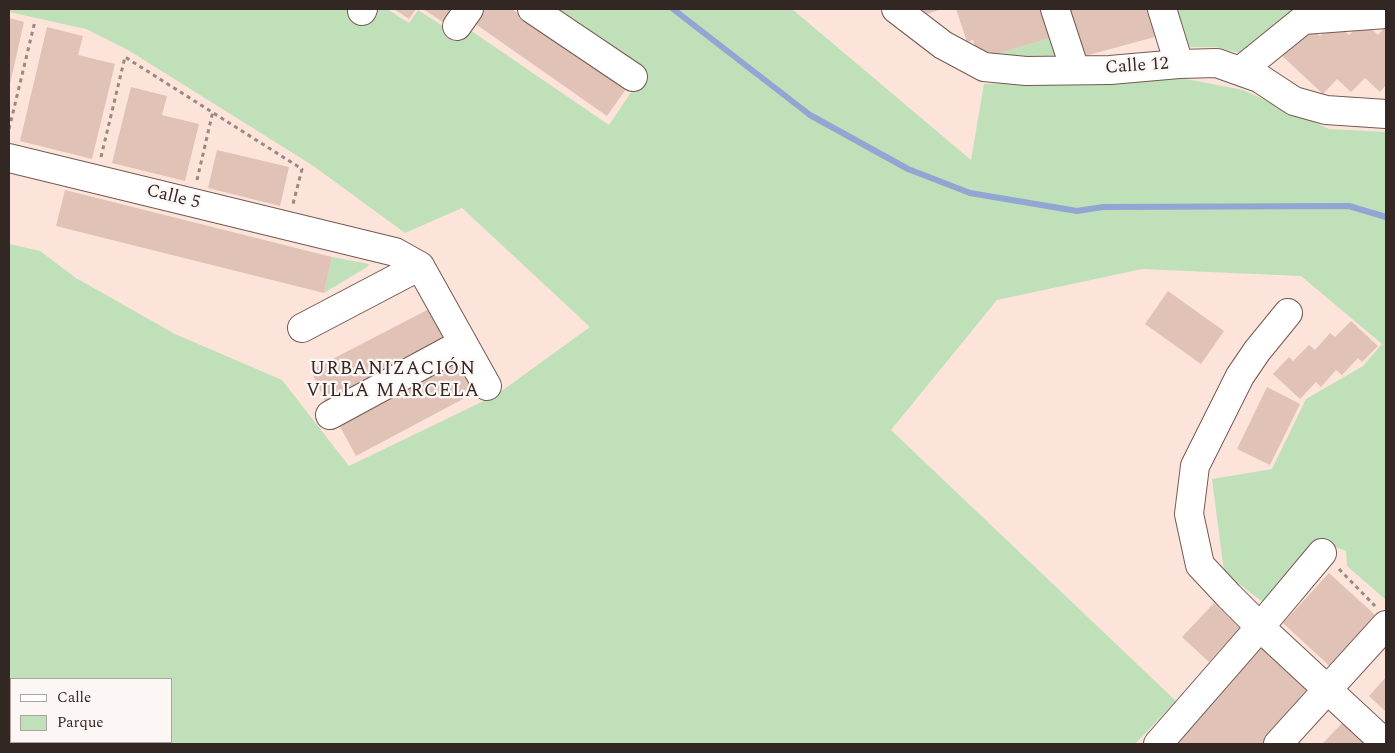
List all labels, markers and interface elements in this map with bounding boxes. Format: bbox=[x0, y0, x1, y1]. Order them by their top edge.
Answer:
street label: Calle 12 bbox=[1105, 54, 1169, 80]
street label: Calle 5 bbox=[144, 181, 202, 215]
district label: URBANIZACIÓN VILLA MARCELA bbox=[304, 359, 482, 403]
legend bbox=[10, 678, 172, 743]
text: Calle bbox=[57, 686, 91, 709]
text: Parque bbox=[57, 711, 104, 734]

